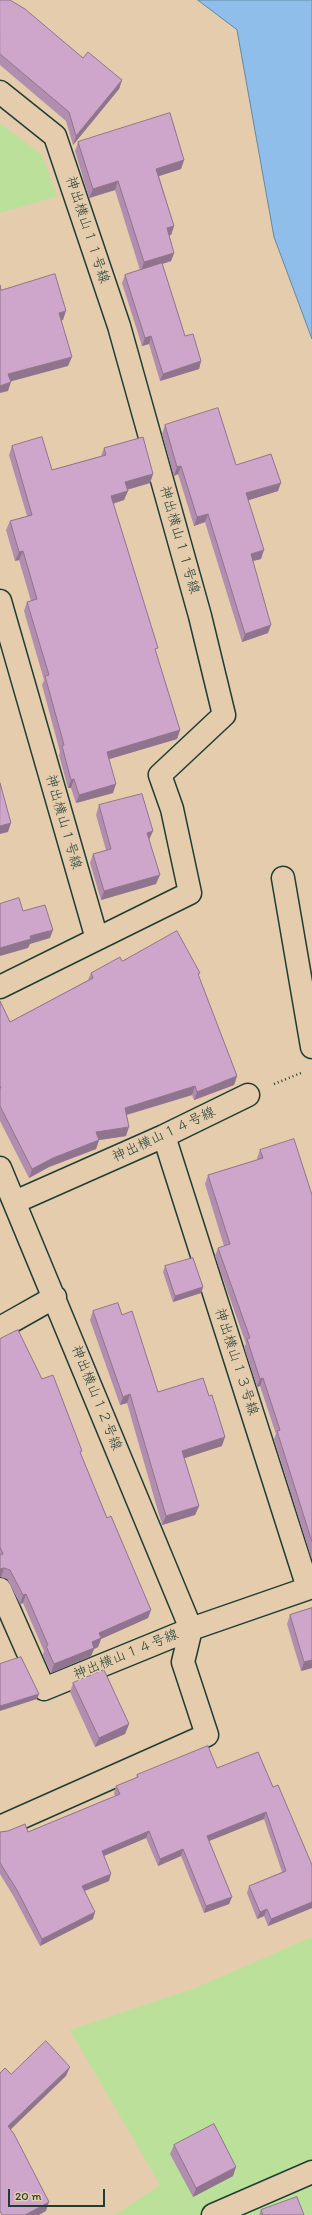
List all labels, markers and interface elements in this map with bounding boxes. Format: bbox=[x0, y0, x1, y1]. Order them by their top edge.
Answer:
street label: 神出横山１１号線 bbox=[62, 174, 112, 286]
street label: 神出横山１１号線 bbox=[155, 484, 203, 596]
street label: 神出横山１号線 bbox=[41, 773, 85, 871]
street label: 神出横山１４号線 bbox=[110, 1104, 218, 1166]
street label: 神出横山１３号線 bbox=[211, 1306, 261, 1418]
street label: 神出横山１２号線 bbox=[67, 1343, 125, 1453]
street label: 神出横山１４号線 bbox=[71, 1626, 181, 1684]
scale bar bbox=[10, 2181, 107, 2207]
text: 20 m bbox=[15, 2189, 42, 2203]

